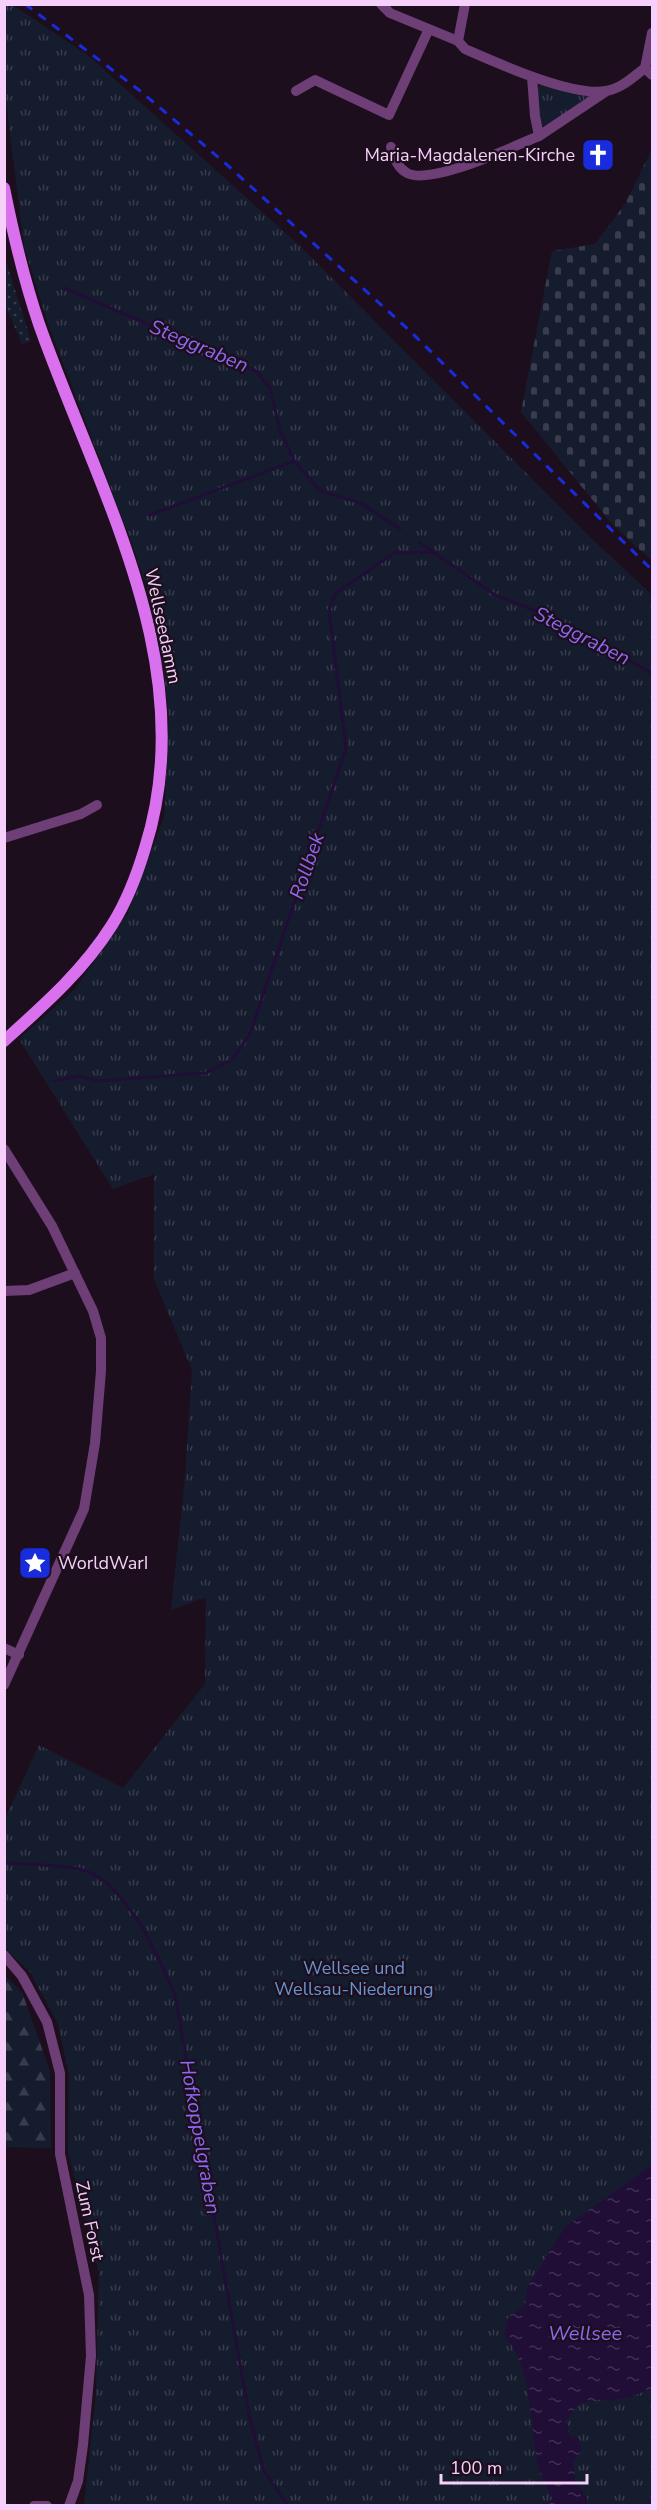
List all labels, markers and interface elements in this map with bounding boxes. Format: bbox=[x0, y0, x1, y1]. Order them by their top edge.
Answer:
church icon: Maria-Magdalenen-Kirche bbox=[580, 137, 616, 173]
place label: Maria-Magdalenen-Kirche bbox=[364, 143, 575, 167]
water label: Steggraben bbox=[146, 313, 252, 379]
street label: Wellseedamm bbox=[139, 566, 187, 686]
water label: Steggraben bbox=[529, 600, 635, 672]
water label: Rollbek bbox=[283, 828, 331, 903]
place icon: WorldWarI bbox=[17, 1545, 53, 1581]
place label: WorldWarI bbox=[58, 1551, 148, 1575]
park label: Wellsee und Wellsau-Niederung bbox=[274, 1956, 434, 2001]
water label: Hofkoppelgraben bbox=[173, 2058, 227, 2216]
street label: Zum Forst bbox=[70, 2179, 110, 2264]
water label: Wellsee bbox=[548, 2320, 622, 2347]
scale bar bbox=[441, 2447, 586, 2485]
text: 100 m bbox=[450, 2456, 502, 2480]

